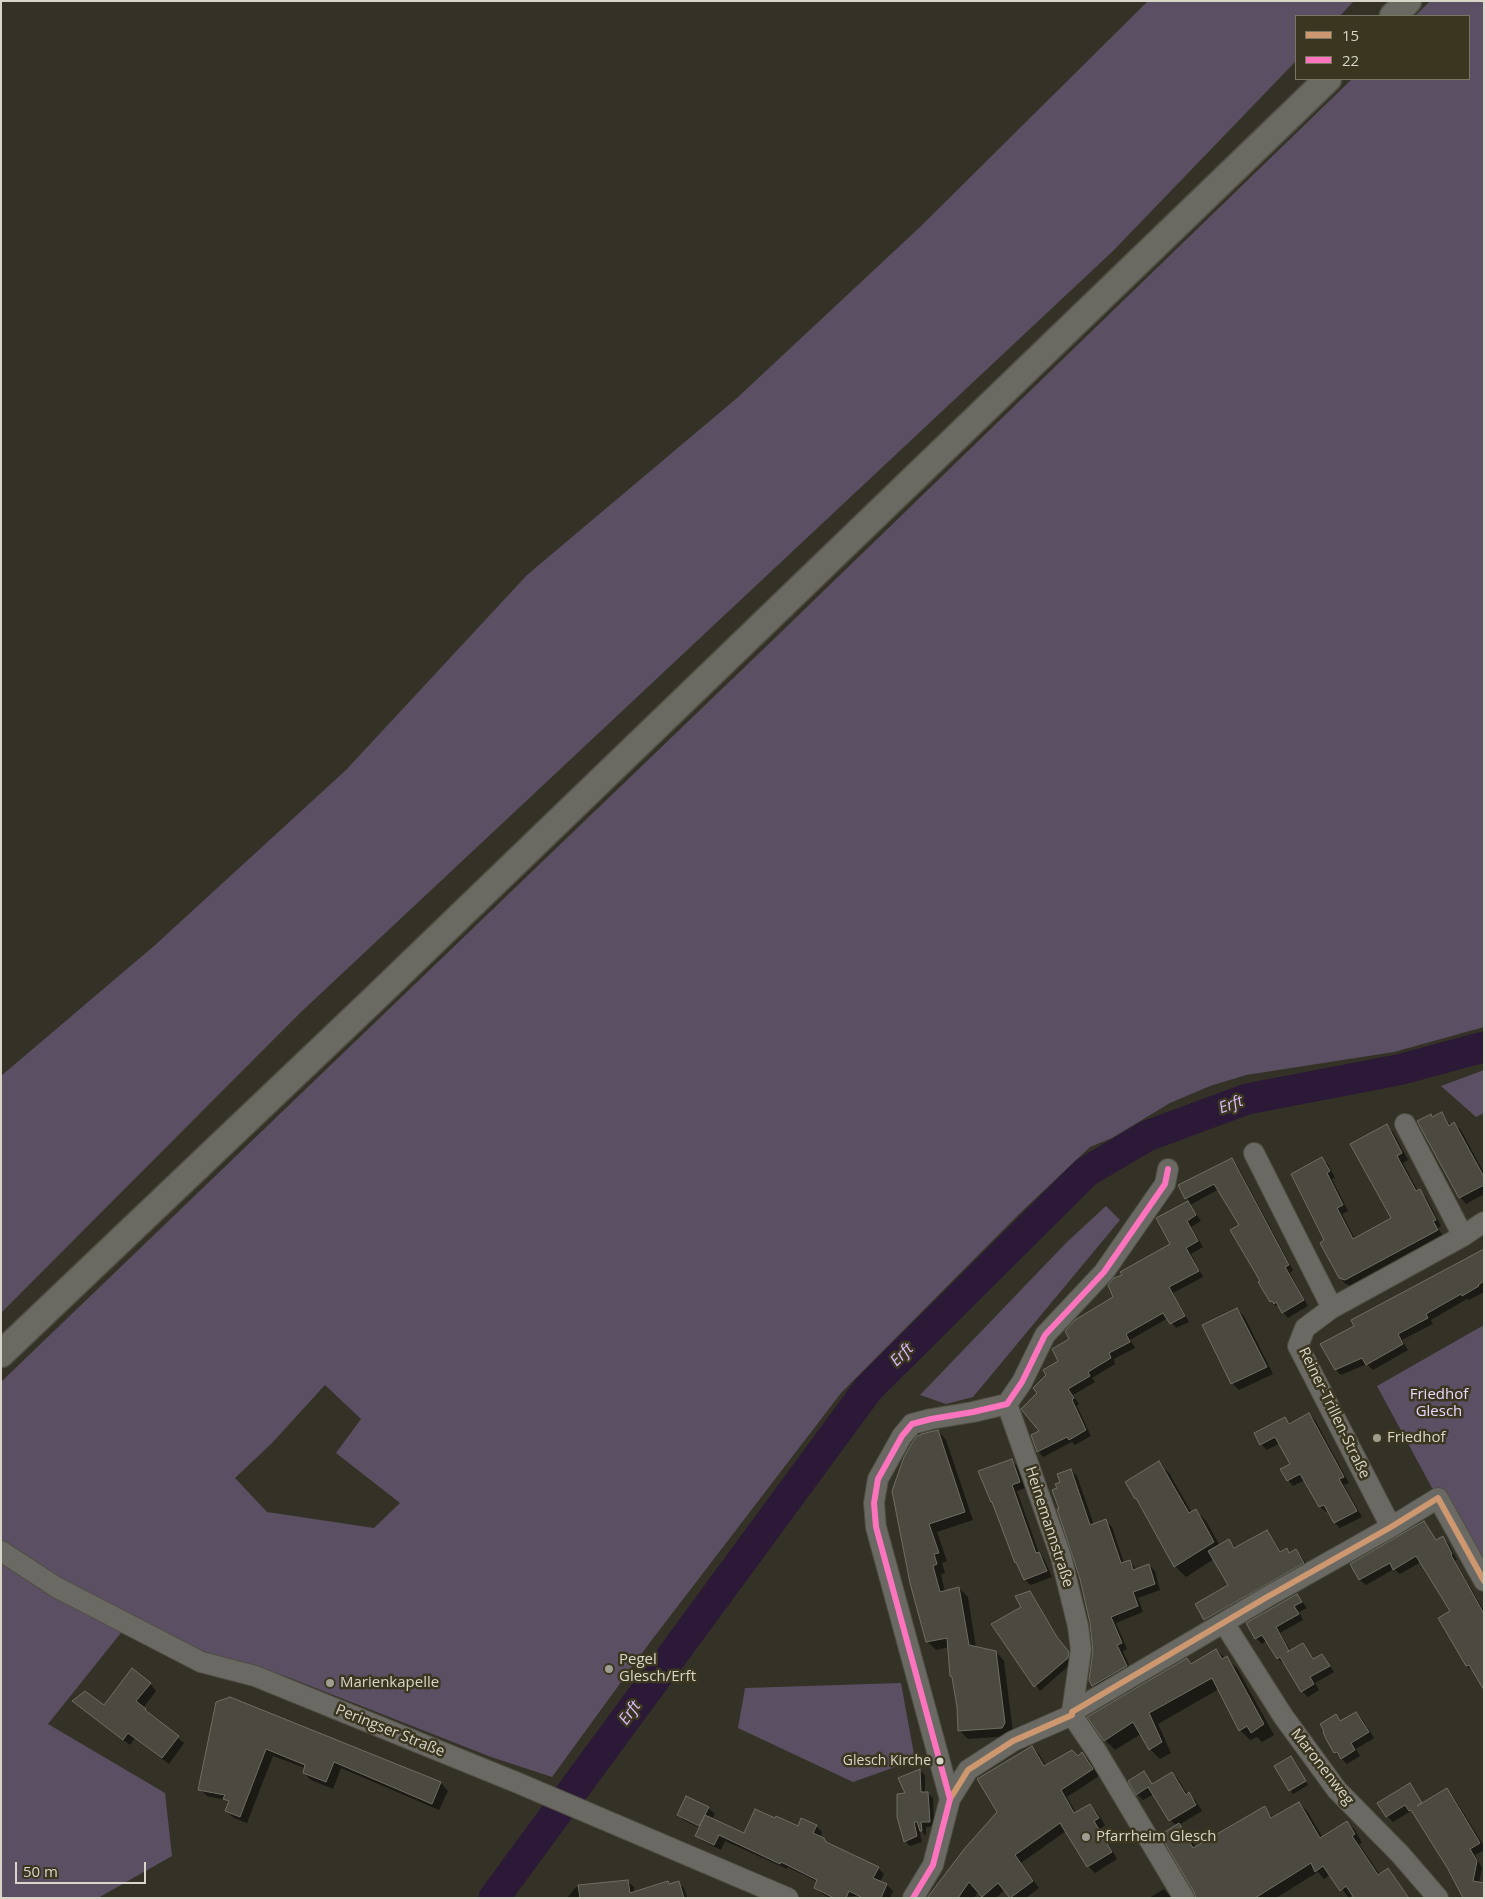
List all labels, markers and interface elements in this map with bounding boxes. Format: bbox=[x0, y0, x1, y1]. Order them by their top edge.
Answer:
legend bbox=[1295, 15, 1470, 80]
text: 15 bbox=[1342, 25, 1359, 45]
text: 22 bbox=[1342, 50, 1359, 70]
water label: Erft bbox=[1216, 1092, 1246, 1118]
water label: Erft bbox=[886, 1339, 918, 1371]
street label: Reiner-Trillen-Straße bbox=[1294, 1344, 1374, 1482]
park label: Friedhof Glesch bbox=[1410, 1386, 1468, 1421]
place label: Friedhof bbox=[1387, 1429, 1446, 1447]
marker: Friedhof bbox=[1371, 1432, 1383, 1444]
street label: Heinemannstraße bbox=[1021, 1464, 1077, 1590]
place label: Pegel Glesch/Erft bbox=[619, 1651, 696, 1686]
marker: Pegel Glesch/Erft bbox=[603, 1663, 615, 1675]
place label: Marienkapelle bbox=[340, 1674, 439, 1692]
marker: Marienkapelle bbox=[324, 1677, 336, 1689]
water label: Erft bbox=[615, 1697, 645, 1729]
street label: Peringser Straße bbox=[333, 1701, 447, 1761]
street label: Maronenweg bbox=[1287, 1725, 1357, 1809]
place label: Glesch Kirche bbox=[843, 1753, 931, 1769]
marker: Glesch Kirche bbox=[935, 1756, 945, 1766]
place label: Pfarrheim Glesch bbox=[1096, 1828, 1217, 1846]
marker: Pfarrheim Glesch bbox=[1080, 1831, 1092, 1843]
scale bar bbox=[18, 1852, 149, 1884]
text: 50 m bbox=[23, 1861, 58, 1881]

